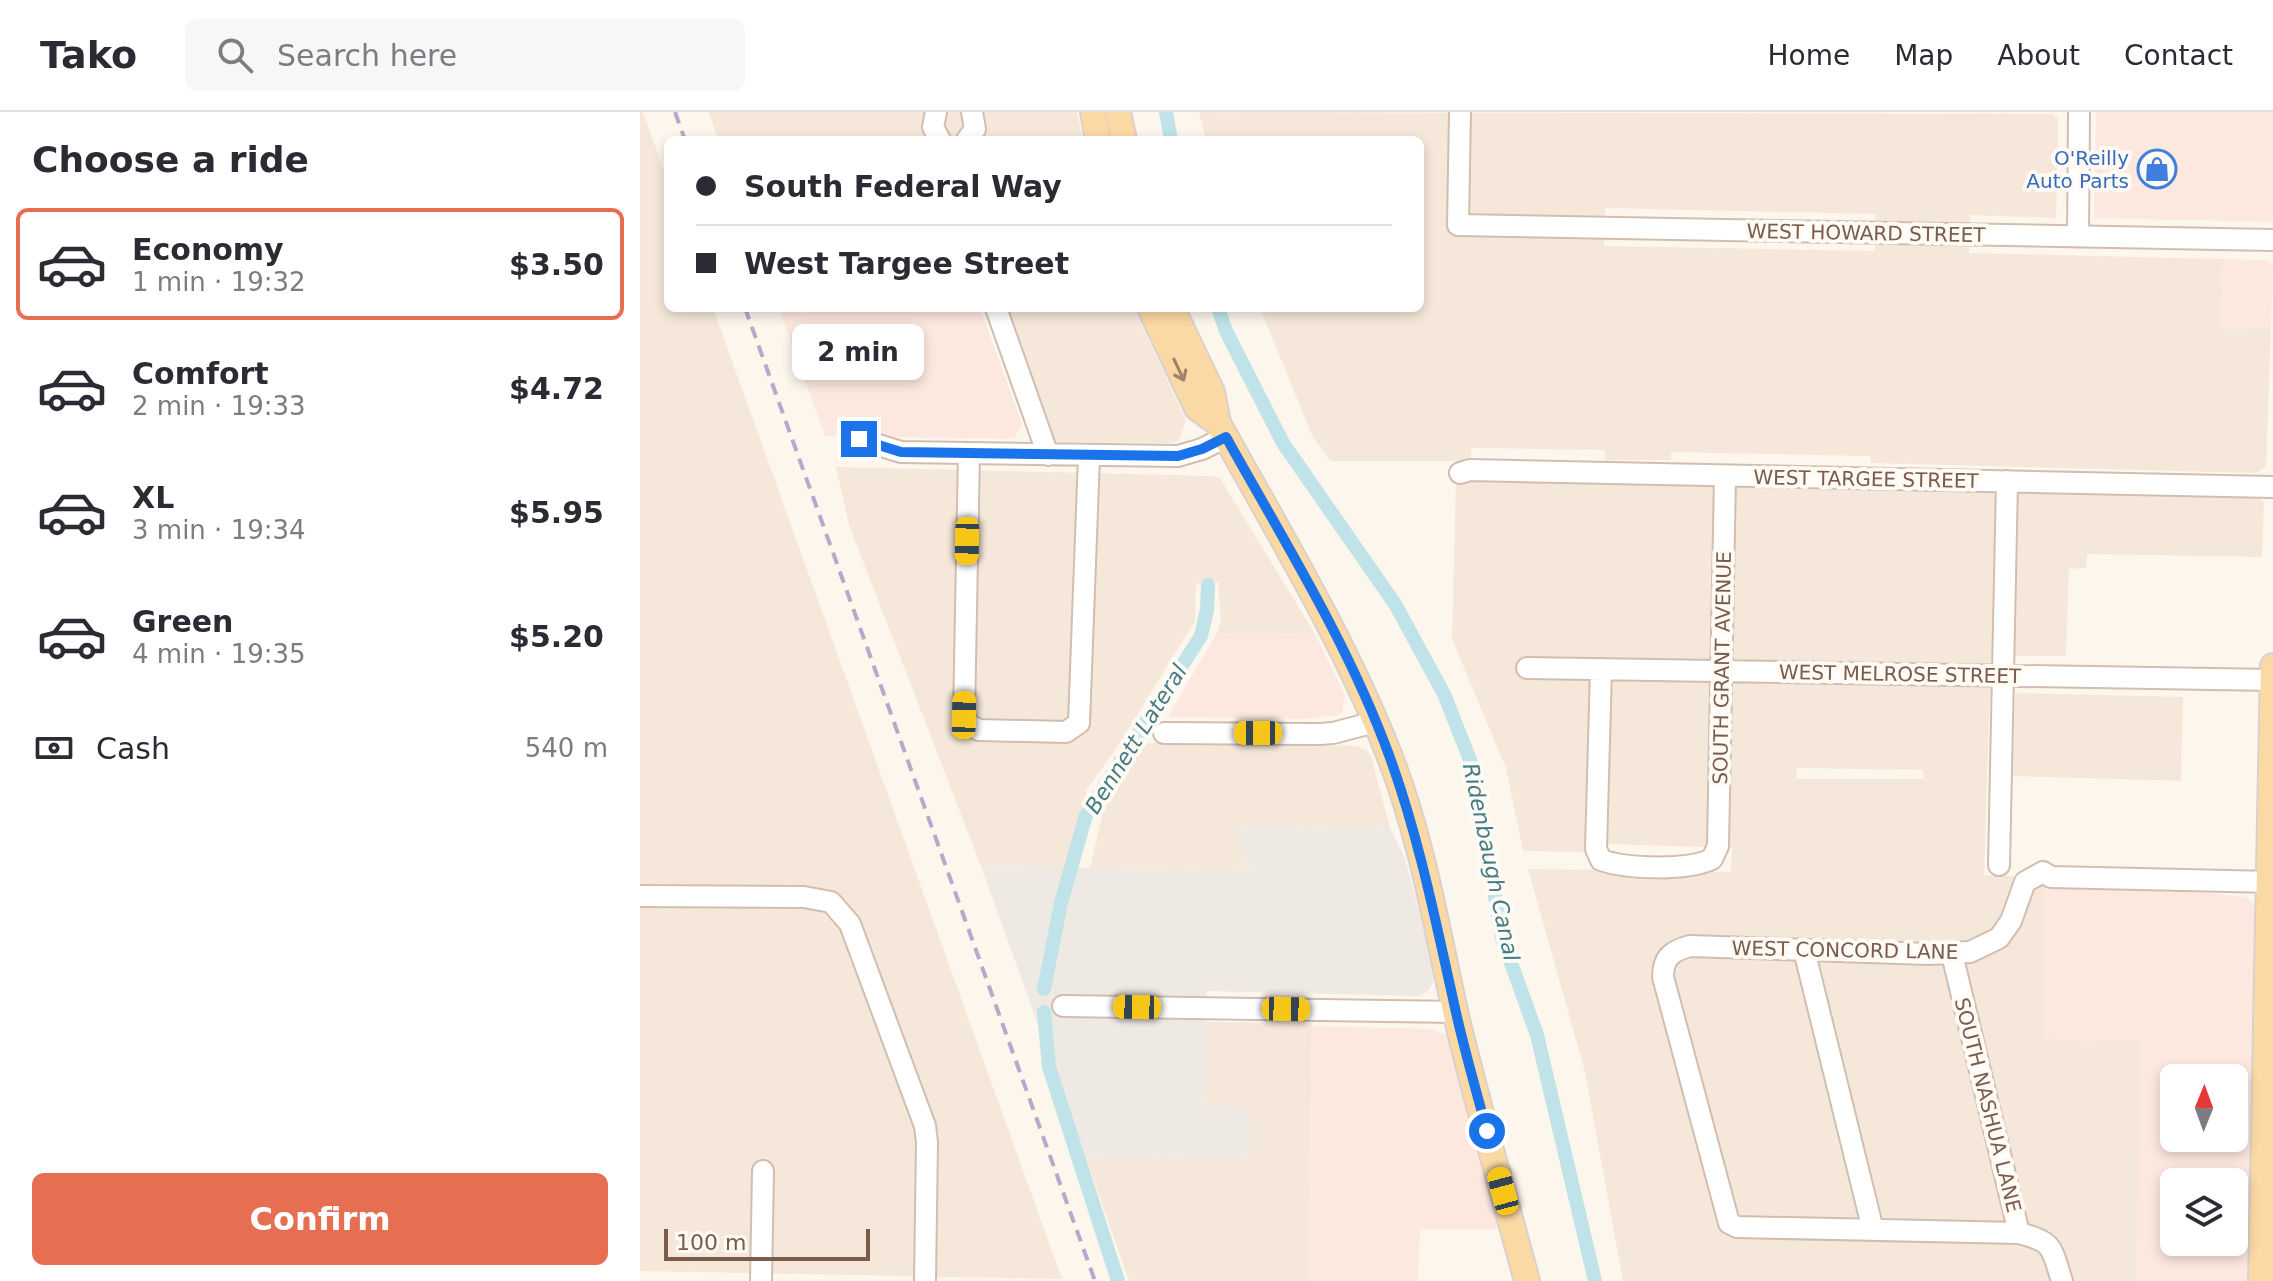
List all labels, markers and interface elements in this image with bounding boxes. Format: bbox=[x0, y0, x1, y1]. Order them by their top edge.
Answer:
search box bbox=[185, 19, 745, 91]
text: Tako bbox=[40, 33, 137, 77]
icon: search bbox=[213, 33, 257, 77]
text: Search here bbox=[277, 38, 457, 73]
text: Home bbox=[1767, 39, 1850, 72]
text: Map bbox=[1894, 39, 1953, 72]
text: About bbox=[1997, 39, 2080, 72]
text: Contact bbox=[2124, 39, 2233, 72]
text: Choose a ride bbox=[32, 139, 309, 180]
place label: O'Reilly Auto Parts bbox=[2026, 146, 2129, 193]
shop icon: O'Reilly Auto Parts bbox=[2136, 148, 2178, 190]
text: South Federal Way bbox=[744, 169, 1062, 204]
street label: WEST HOWARD STREET bbox=[1746, 219, 1986, 247]
icon: car bbox=[36, 228, 108, 300]
text: Economy bbox=[132, 232, 284, 267]
text: West Targee Street bbox=[744, 246, 1069, 281]
text: $3.50 bbox=[509, 247, 604, 282]
text: 1 min · 19:32 bbox=[132, 267, 306, 297]
callout: 2 min bbox=[793, 323, 925, 379]
text: 2 min bbox=[817, 337, 899, 367]
icon: car bbox=[36, 352, 108, 424]
text: Comfort bbox=[132, 356, 269, 391]
one-way arrow bbox=[1172, 358, 1187, 382]
text: $4.72 bbox=[509, 371, 604, 406]
text: 2 min · 19:33 bbox=[132, 391, 306, 421]
route end bbox=[841, 421, 877, 457]
street label: WEST TARGEE STREET bbox=[1753, 465, 1980, 493]
icon: car bbox=[36, 476, 108, 548]
text: XL bbox=[132, 480, 174, 515]
text: $5.95 bbox=[509, 495, 604, 530]
text: 3 min · 19:34 bbox=[132, 515, 306, 545]
car bbox=[955, 517, 979, 565]
street label: SOUTH GRANT AVENUE bbox=[1708, 551, 1736, 785]
icon: car bbox=[36, 600, 108, 672]
text: Green bbox=[132, 604, 233, 639]
text: $5.20 bbox=[509, 619, 604, 654]
text: 4 min · 19:35 bbox=[132, 639, 306, 669]
water label: Bennett Lateral bbox=[1080, 660, 1192, 818]
street label: WEST MELROSE STREET bbox=[1779, 660, 2022, 688]
car bbox=[952, 691, 976, 739]
car bbox=[1234, 721, 1282, 745]
icon: cash bbox=[32, 726, 76, 770]
text: Cash bbox=[96, 731, 170, 766]
text: 540 m bbox=[525, 733, 608, 763]
water label: Ridenbaugh Canal bbox=[1458, 761, 1524, 963]
street label: WEST CONCORD LANE bbox=[1732, 936, 1958, 964]
car bbox=[1113, 995, 1161, 1019]
street label: SOUTH NASHUA LANE bbox=[1950, 995, 2026, 1215]
car bbox=[1262, 997, 1310, 1021]
north arrow bbox=[2160, 1064, 2248, 1152]
map controls bbox=[2160, 1064, 2248, 1256]
route start bbox=[1469, 1113, 1505, 1149]
car bbox=[1485, 1165, 1521, 1217]
button: layers bbox=[2160, 1168, 2248, 1256]
button: Confirm bbox=[32, 1173, 608, 1265]
scale bar bbox=[664, 1225, 870, 1261]
text: 100 m bbox=[676, 1230, 746, 1255]

